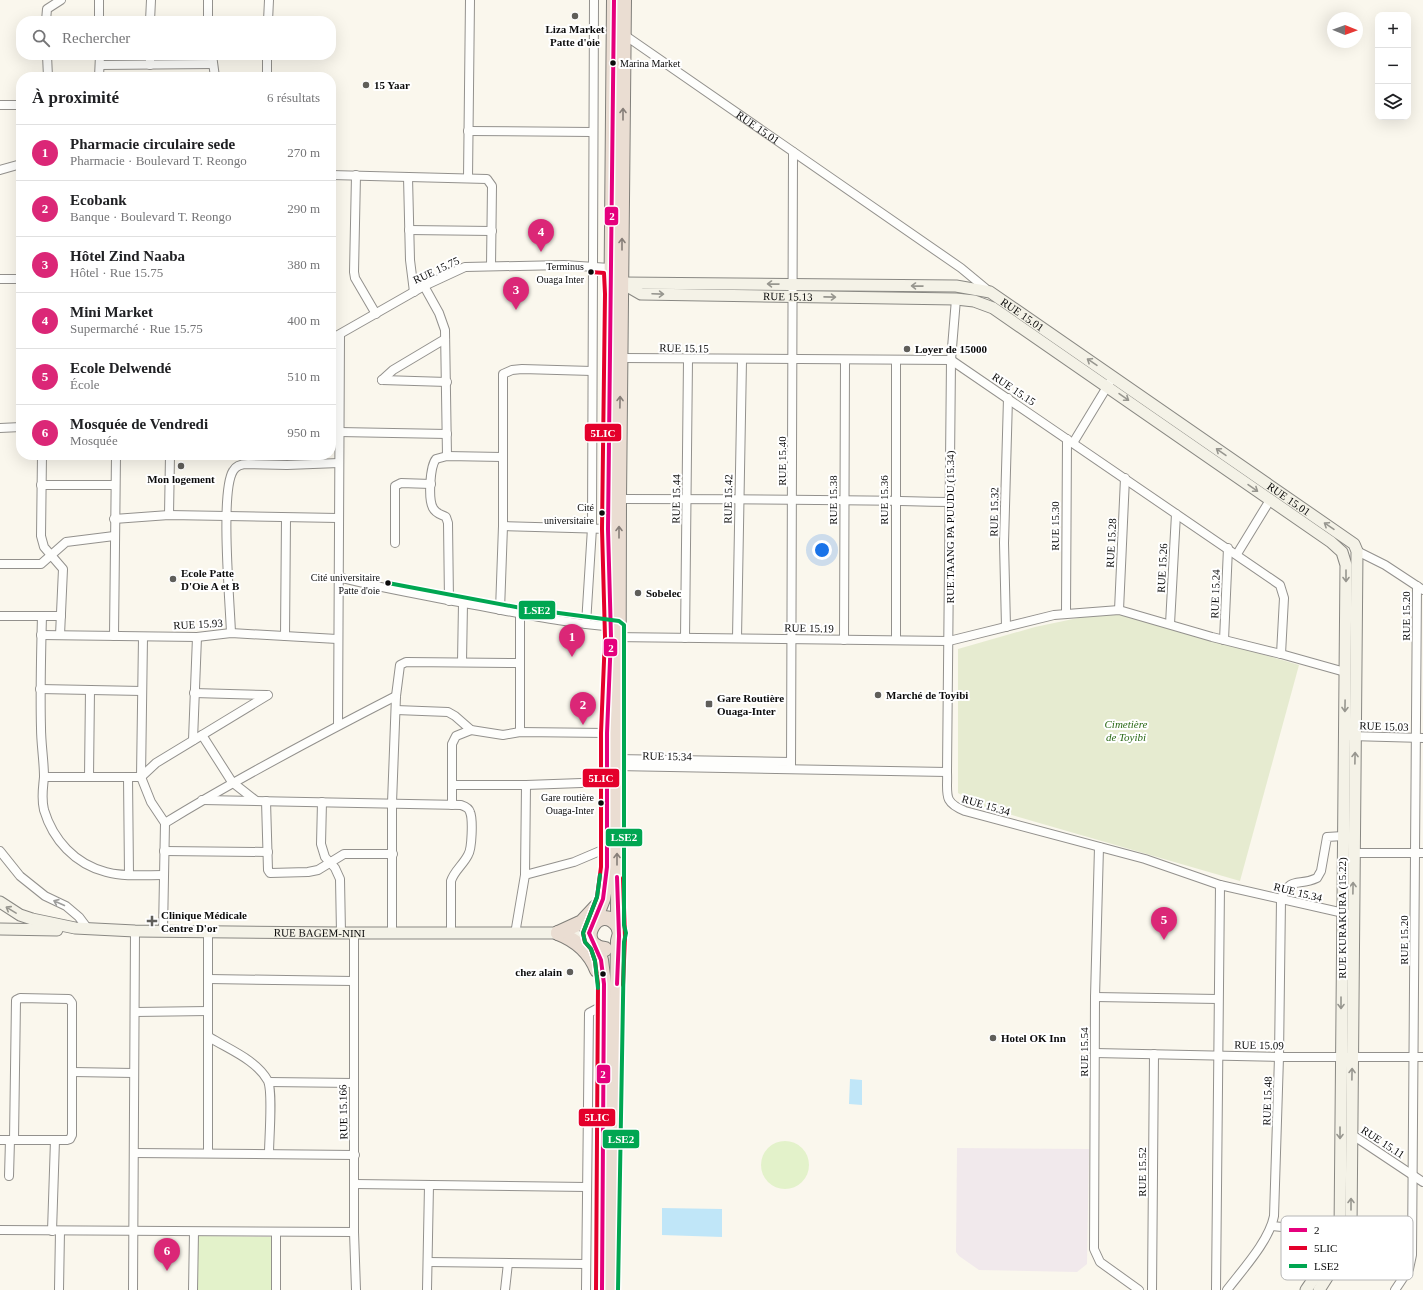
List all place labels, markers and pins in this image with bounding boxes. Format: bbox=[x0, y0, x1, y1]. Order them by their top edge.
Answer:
marker: Liza Market Patte d'oie bbox=[570, 11, 580, 21]
place label: Liza Market Patte d'oie bbox=[546, 23, 605, 48]
marker: Marina Market bbox=[608, 58, 618, 68]
place label: Marina Market bbox=[620, 58, 680, 69]
place label: 15 Yaar bbox=[374, 79, 410, 91]
marker: 15 Yaar bbox=[361, 80, 371, 90]
pin: 4 bbox=[528, 219, 554, 252]
place label: Terminus Ouaga Inter bbox=[537, 261, 585, 285]
marker: Terminus Ouaga Inter bbox=[586, 267, 596, 277]
pin: 3 bbox=[503, 277, 529, 310]
place label: Loyer de 15000 bbox=[915, 343, 987, 355]
marker: Loyer de 15000 bbox=[902, 344, 912, 354]
marker: Mon logement bbox=[176, 461, 186, 471]
place label: Mon logement bbox=[147, 473, 215, 485]
place label: Cité universitaire bbox=[544, 502, 595, 526]
marker: Cité universitaire bbox=[597, 508, 607, 518]
place label: Ecole Patte D'Oie A et B bbox=[181, 567, 240, 592]
place label: Cité universitaire Patte d'oie bbox=[311, 572, 381, 596]
marker: Ecole Patte D'Oie A et B bbox=[168, 574, 178, 584]
marker: Cité universitaire Patte d'oie bbox=[383, 578, 393, 588]
place label: Sobelec bbox=[646, 587, 682, 599]
marker: Sobelec bbox=[633, 588, 643, 598]
pin: 1 bbox=[559, 624, 585, 657]
place label: Marché de Toyibi bbox=[886, 689, 968, 701]
marker: Marché de Toyibi bbox=[873, 690, 883, 700]
pin: 2 bbox=[570, 692, 596, 725]
place label: Gare Routière Ouaga-Inter bbox=[717, 692, 784, 717]
marker: Gare Routière Ouaga-Inter bbox=[704, 699, 714, 709]
place label: Gare routière Ouaga-Inter bbox=[541, 792, 595, 816]
marker: Gare routière Ouaga-Inter bbox=[596, 798, 606, 808]
pin: 5 bbox=[1151, 907, 1177, 940]
place label: Clinique Médicale Centre D'or bbox=[161, 909, 247, 934]
marker: Clinique Médicale Centre D'or bbox=[146, 915, 158, 927]
place label: chez alain bbox=[515, 966, 562, 978]
marker: chez alain bbox=[565, 967, 575, 977]
unlabelled marker bbox=[598, 969, 608, 979]
place label: Hotel OK Inn bbox=[1001, 1032, 1066, 1044]
marker: Hotel OK Inn bbox=[988, 1033, 998, 1043]
pin: 6 bbox=[154, 1238, 180, 1271]

